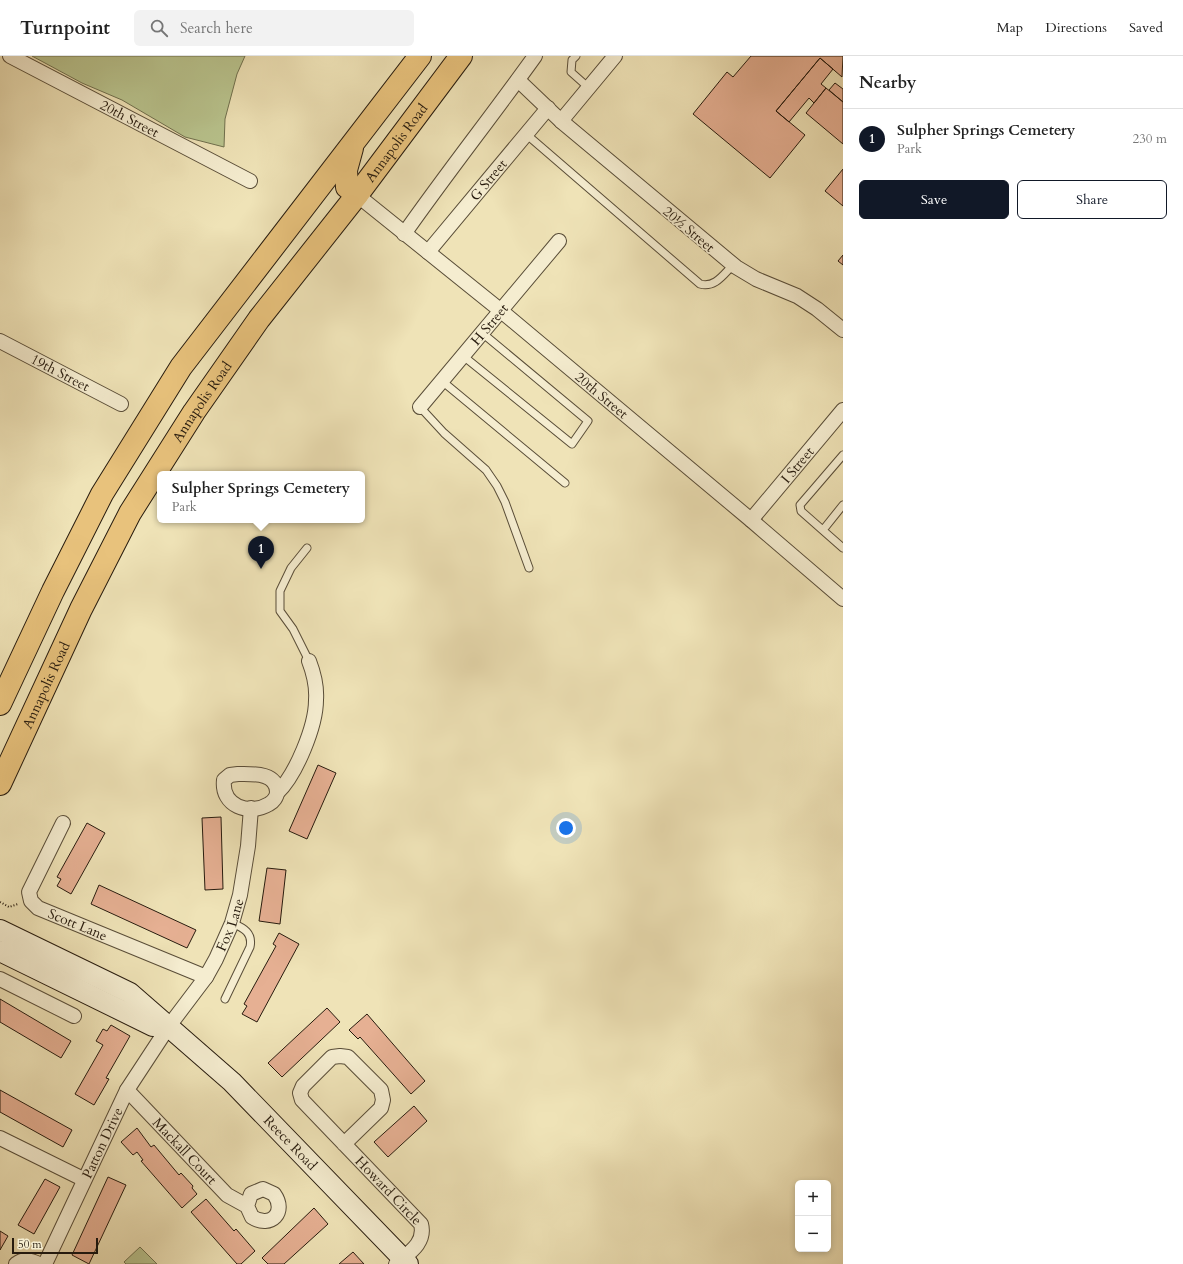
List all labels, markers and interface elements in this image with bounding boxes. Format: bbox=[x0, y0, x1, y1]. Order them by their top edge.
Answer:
search box bbox=[134, 10, 414, 46]
text: Turnpoint bbox=[20, 15, 110, 41]
icon: search bbox=[148, 17, 170, 39]
text: Search here bbox=[180, 18, 253, 38]
text: Map bbox=[997, 18, 1023, 37]
text: Directions bbox=[1045, 18, 1107, 37]
text: Saved bbox=[1129, 18, 1163, 37]
text: Nearby bbox=[859, 71, 916, 94]
street label: 20th Street bbox=[97, 96, 163, 142]
street label: Annapolis Road bbox=[361, 99, 433, 186]
text: Sulpher Springs Cemetery bbox=[897, 120, 1075, 140]
text: 1 bbox=[869, 130, 875, 148]
text: 230 m bbox=[1133, 130, 1167, 148]
text: Park bbox=[897, 140, 922, 158]
street label: G Street bbox=[466, 155, 512, 205]
button: Save bbox=[859, 180, 1009, 219]
button: Share bbox=[1017, 180, 1167, 219]
street label: 20½ Street bbox=[659, 202, 719, 257]
street label: H Street bbox=[467, 299, 513, 349]
street label: 19th Street bbox=[27, 350, 93, 396]
street label: Annapolis Road bbox=[168, 357, 237, 446]
street label: 20th Street bbox=[571, 368, 632, 424]
street label: I Street bbox=[777, 442, 819, 487]
popup bbox=[157, 471, 365, 523]
text: Sulpher Springs Cemetery bbox=[172, 478, 350, 498]
text: Park bbox=[172, 498, 197, 516]
pin: 1 bbox=[248, 536, 274, 569]
street label: Annapolis Road bbox=[18, 638, 75, 732]
your location bbox=[556, 818, 576, 838]
street label: Fox Lane bbox=[212, 896, 249, 954]
street label: Scott Lane bbox=[45, 904, 110, 945]
street label: Patton Drive bbox=[78, 1104, 127, 1182]
street label: Reece Road bbox=[259, 1111, 322, 1175]
street label: Mackall Court bbox=[148, 1114, 221, 1189]
street label: Howard Circle bbox=[351, 1152, 426, 1229]
map controls bbox=[795, 1180, 831, 1252]
button: + bbox=[795, 1180, 831, 1216]
button: − bbox=[795, 1216, 831, 1252]
scale bar bbox=[12, 1236, 98, 1255]
text: 50 m bbox=[18, 1237, 42, 1252]

